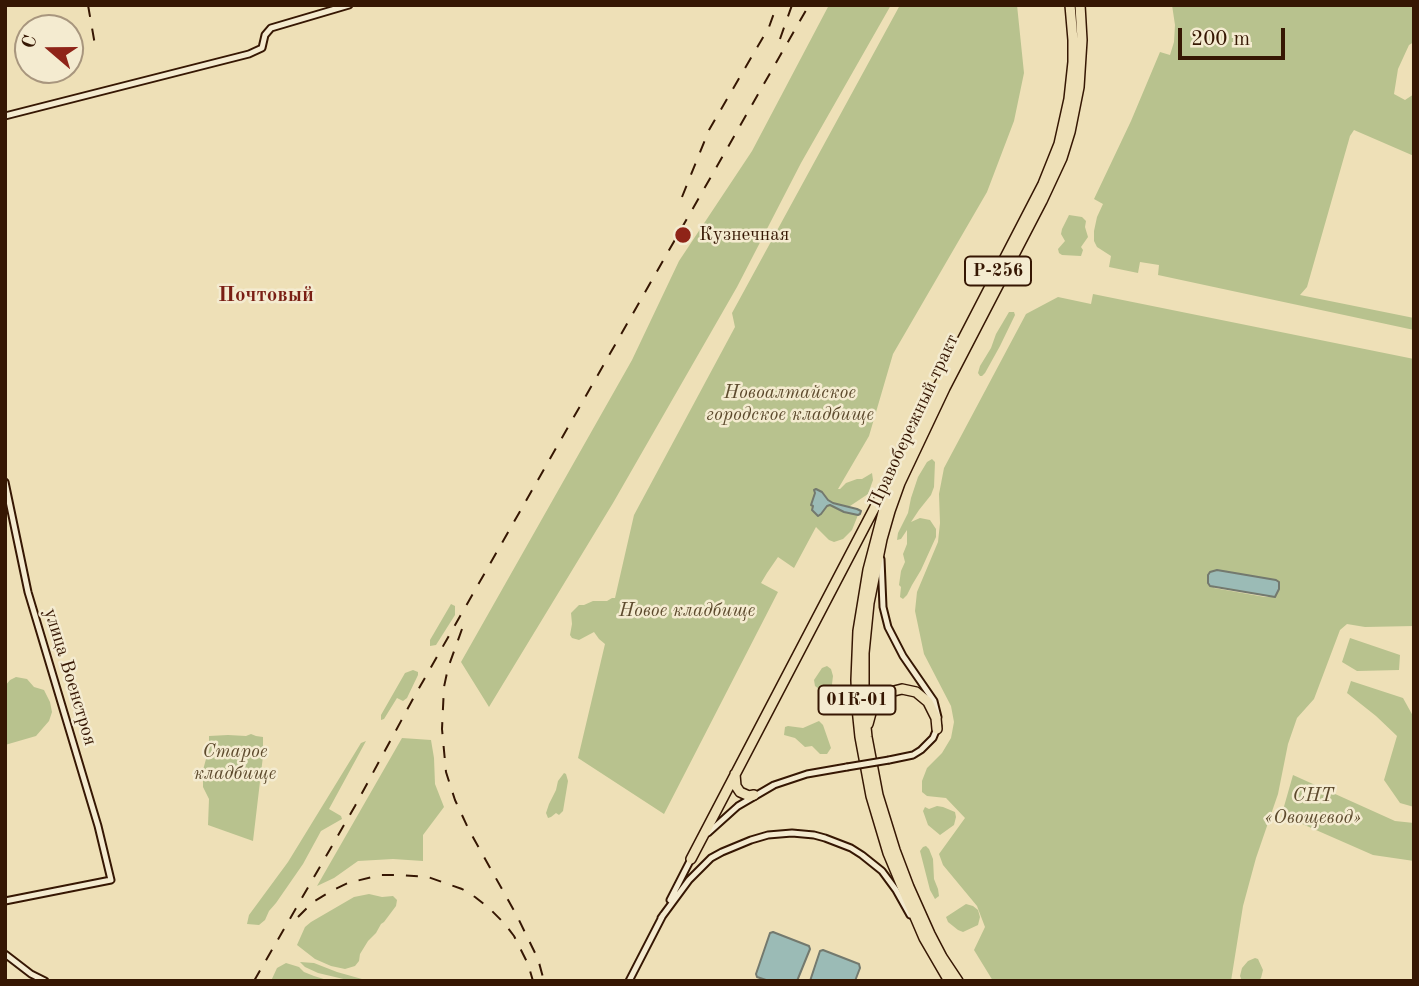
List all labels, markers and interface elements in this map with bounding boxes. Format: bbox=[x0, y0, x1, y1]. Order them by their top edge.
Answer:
north arrow bbox=[14, 14, 84, 84]
scale bar bbox=[1181, 14, 1288, 58]
text: 200 m bbox=[1191, 29, 1250, 50]
text: С bbox=[20, 33, 42, 51]
place label: Кузнечная bbox=[699, 224, 789, 246]
marker: Кузнечная bbox=[673, 225, 693, 245]
road number: Р-256 bbox=[965, 256, 1031, 286]
district label: Почтовый bbox=[218, 282, 314, 308]
street label: Правобережный тракт bbox=[864, 331, 964, 511]
park label: Новоалтайское городское кладбище bbox=[706, 382, 874, 426]
park label: Новое кладбище bbox=[619, 600, 755, 622]
street label: улица Военстроя bbox=[38, 606, 102, 748]
road number: 01К-01 bbox=[818, 686, 896, 714]
park label: Старое кладбище bbox=[194, 741, 276, 785]
park label: СНТ «Овощевод» bbox=[1265, 785, 1361, 829]

